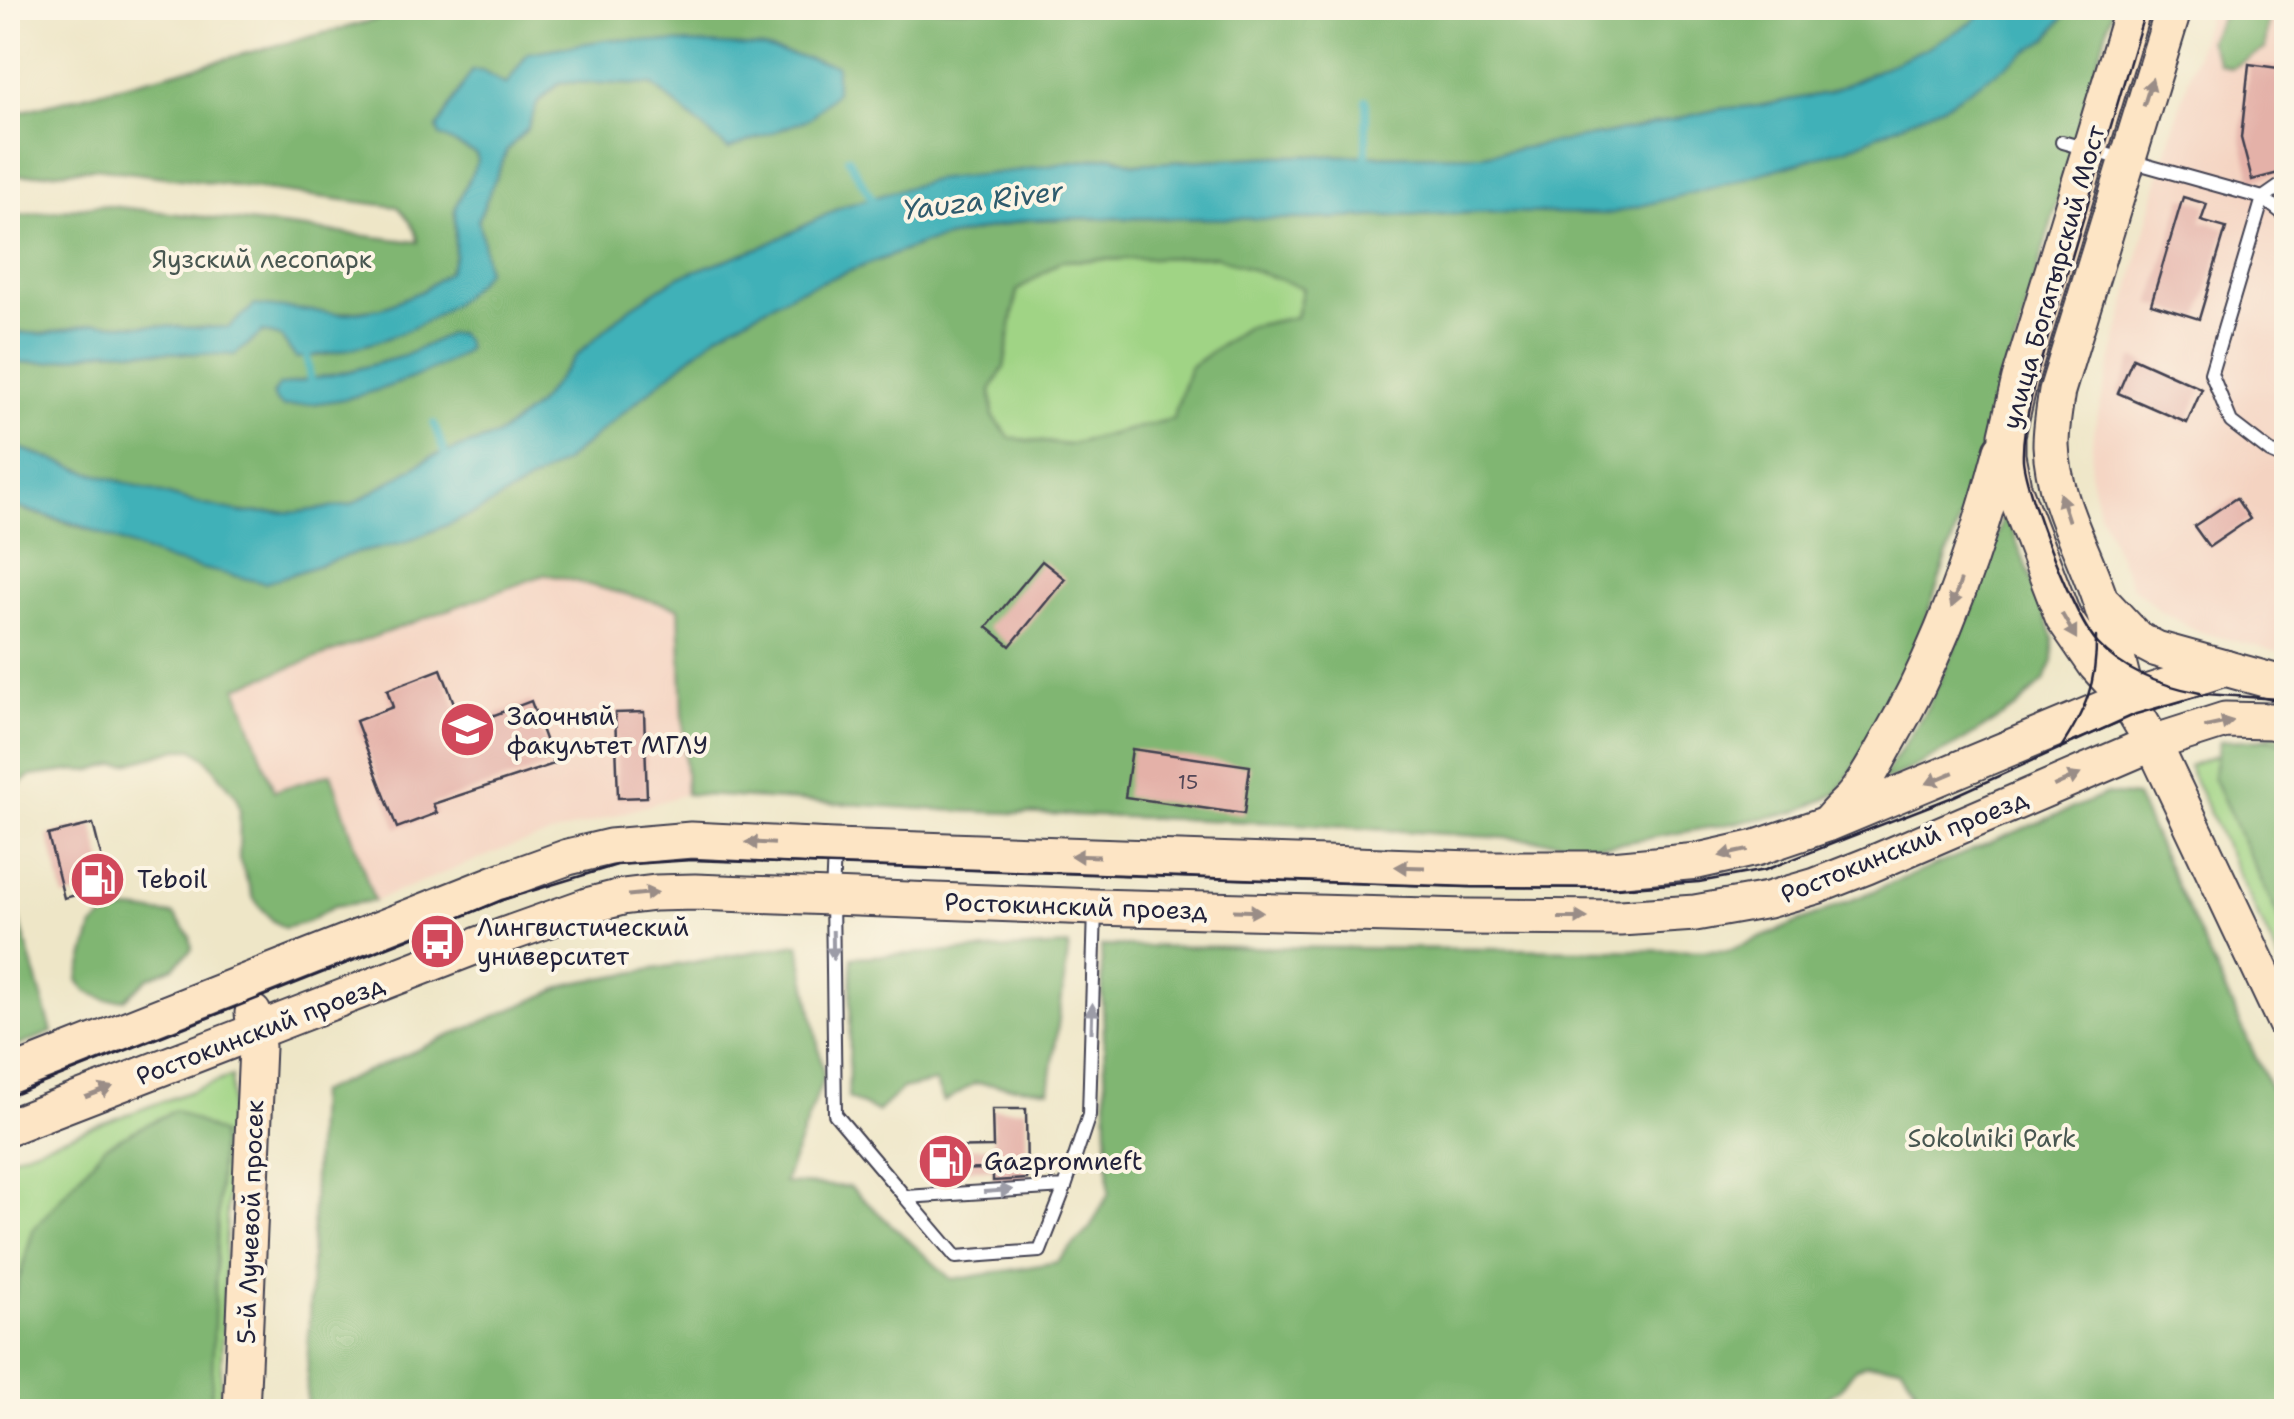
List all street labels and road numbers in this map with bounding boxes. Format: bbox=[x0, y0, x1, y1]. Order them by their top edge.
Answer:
street label: улица Богатырский Мост bbox=[1993, 121, 2113, 433]
street label: Ростокинский проезд bbox=[1775, 781, 2033, 911]
street label: Ростокинский проезд bbox=[944, 884, 1208, 928]
street label: Ростокинский проезд bbox=[131, 967, 389, 1093]
street label: 5-й Лучевой просек bbox=[229, 1099, 271, 1345]

